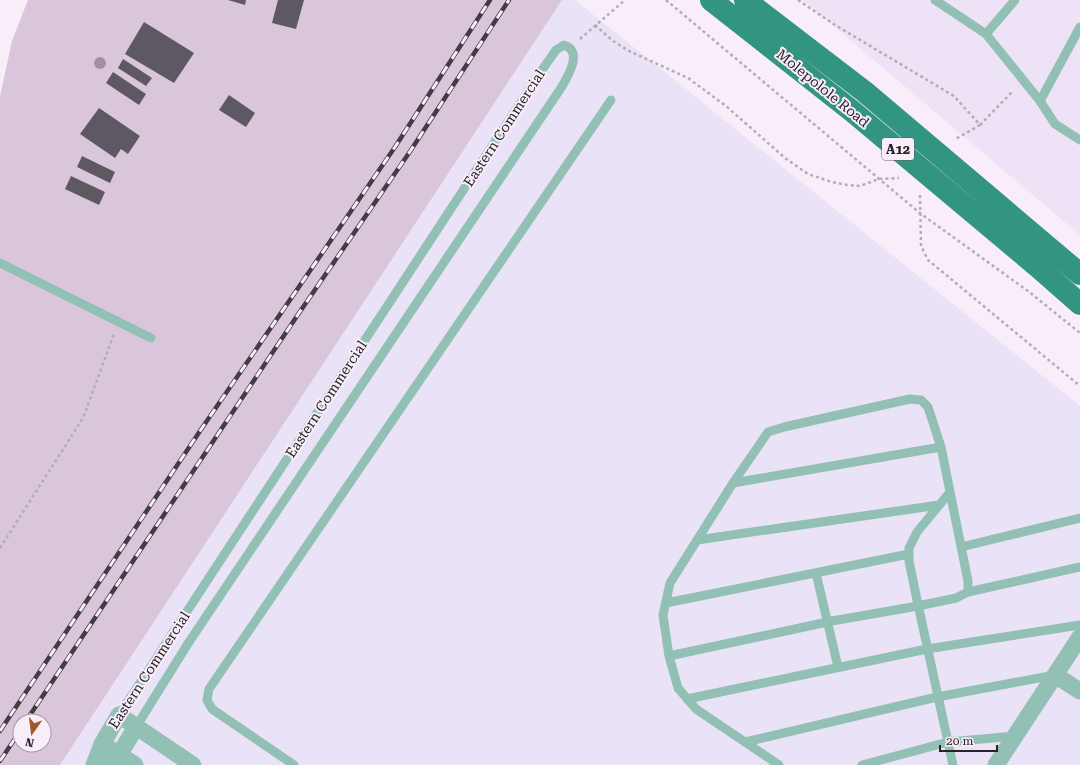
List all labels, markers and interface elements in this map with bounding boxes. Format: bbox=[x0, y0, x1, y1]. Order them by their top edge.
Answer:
street label: Molepolole Road bbox=[773, 46, 873, 130]
street label: Eastern Commercial bbox=[460, 66, 548, 189]
road number: A12 bbox=[882, 138, 914, 160]
street label: Eastern Commercial bbox=[282, 337, 370, 460]
street label: Eastern Commercial bbox=[105, 608, 193, 731]
north arrow bbox=[12, 713, 52, 753]
scale bar bbox=[940, 727, 997, 753]
text: 20 m bbox=[946, 734, 973, 748]
text: N bbox=[24, 735, 35, 750]

